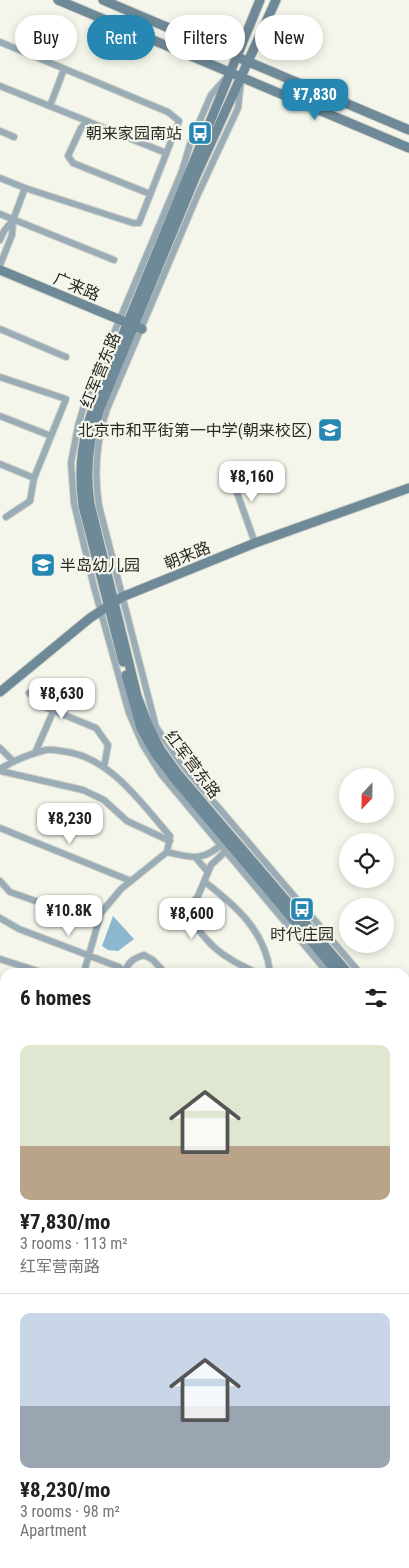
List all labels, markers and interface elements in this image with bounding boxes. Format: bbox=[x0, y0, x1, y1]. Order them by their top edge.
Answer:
chip: Buy bbox=[15, 15, 77, 60]
chip: Rent bbox=[87, 15, 155, 60]
chip: Filters bbox=[165, 15, 245, 60]
chip: New bbox=[255, 15, 323, 60]
pin: ¥7,830 bbox=[274, 78, 356, 121]
text: ¥7,830 bbox=[293, 85, 337, 104]
bus stop icon: 朝来家园南站 bbox=[187, 120, 213, 146]
place label: 朝来家园南站 bbox=[86, 124, 182, 143]
street label: 广来路 bbox=[51, 268, 103, 305]
street label: 红军营东路 bbox=[77, 330, 124, 411]
school or university icon: 北京市和平街第一中学(朝来校区) bbox=[317, 417, 343, 443]
place label: 北京市和平街第一中学(朝来校区) bbox=[78, 421, 312, 440]
pin: ¥8,160 bbox=[211, 460, 293, 503]
text: ¥8,160 bbox=[230, 467, 274, 486]
street label: 朝来路 bbox=[161, 538, 213, 573]
school or university icon: 半岛幼儿园 bbox=[30, 552, 56, 578]
place label: 半岛幼儿园 bbox=[60, 556, 140, 575]
pin: ¥8,630 bbox=[21, 678, 103, 720]
text: ¥8,630 bbox=[40, 684, 84, 703]
street label: 红军营东路 bbox=[161, 727, 224, 802]
north arrow bbox=[339, 768, 394, 822]
map controls bbox=[339, 768, 394, 953]
pin: ¥8,230 bbox=[29, 802, 111, 845]
text: ¥8,230 bbox=[48, 809, 92, 828]
button: locate bbox=[339, 833, 394, 888]
pin: ¥10.8K bbox=[28, 894, 110, 937]
bus stop icon: 时代庄园 bbox=[289, 896, 315, 922]
pin: ¥8,600 bbox=[151, 898, 233, 940]
button: layers bbox=[339, 898, 394, 953]
text: ¥10.8K bbox=[46, 901, 92, 920]
text: ¥8,600 bbox=[170, 904, 214, 923]
place label: 时代庄园 bbox=[270, 925, 334, 944]
icon: filters bbox=[362, 984, 390, 1012]
text: 6 homes bbox=[20, 986, 91, 1010]
icon: home bbox=[160, 1077, 250, 1167]
text: ¥7,830/mo bbox=[20, 1210, 111, 1234]
text: 3 rooms · 113 m² bbox=[20, 1234, 128, 1253]
text: 红军营南路 bbox=[20, 1257, 100, 1276]
icon: home bbox=[160, 1345, 250, 1435]
text: ¥8,230/mo bbox=[20, 1478, 111, 1502]
text: 3 rooms · 98 m² bbox=[20, 1502, 120, 1521]
text: Apartment bbox=[20, 1521, 87, 1540]

